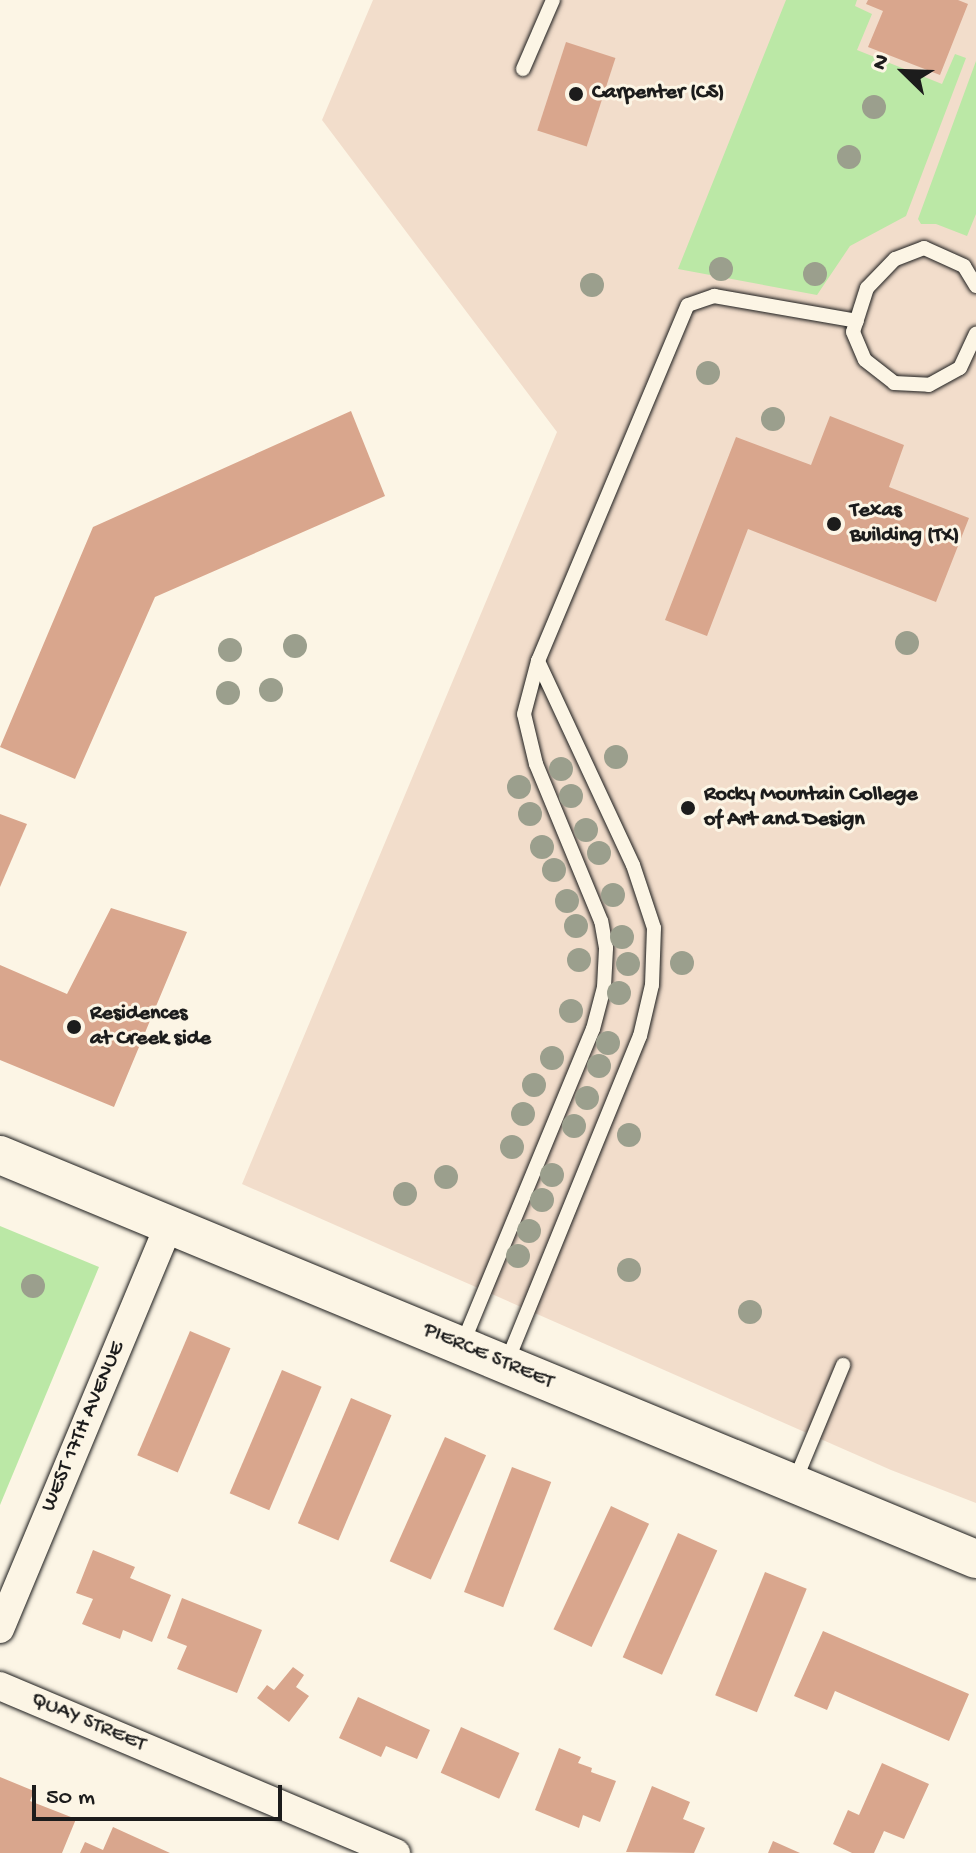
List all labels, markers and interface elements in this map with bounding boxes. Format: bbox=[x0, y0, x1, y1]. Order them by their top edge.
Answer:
north arrow bbox=[864, 32, 944, 112]
text: N bbox=[867, 51, 897, 74]
place label: Carpenter (CS) bbox=[592, 81, 724, 107]
marker: Carpenter (CS) bbox=[567, 85, 585, 103]
place label: Texas Building (TX) bbox=[850, 498, 960, 550]
marker: Texas Building (TX) bbox=[825, 515, 843, 533]
place label: Rocky Mountain College of Art and Design bbox=[704, 782, 918, 834]
marker: Rocky Mountain College of Art and Design bbox=[679, 799, 697, 817]
place label: Residences at Creek side bbox=[90, 1001, 211, 1052]
marker: Residences at Creek side bbox=[65, 1018, 83, 1036]
street label: PIERCE STREET bbox=[419, 1318, 557, 1396]
street label: WEST 17TH AVENUE bbox=[36, 1338, 132, 1516]
street label: QUAY STREET bbox=[27, 1687, 149, 1759]
scale bar bbox=[36, 1769, 286, 1819]
text: 50 m bbox=[46, 1784, 95, 1813]

